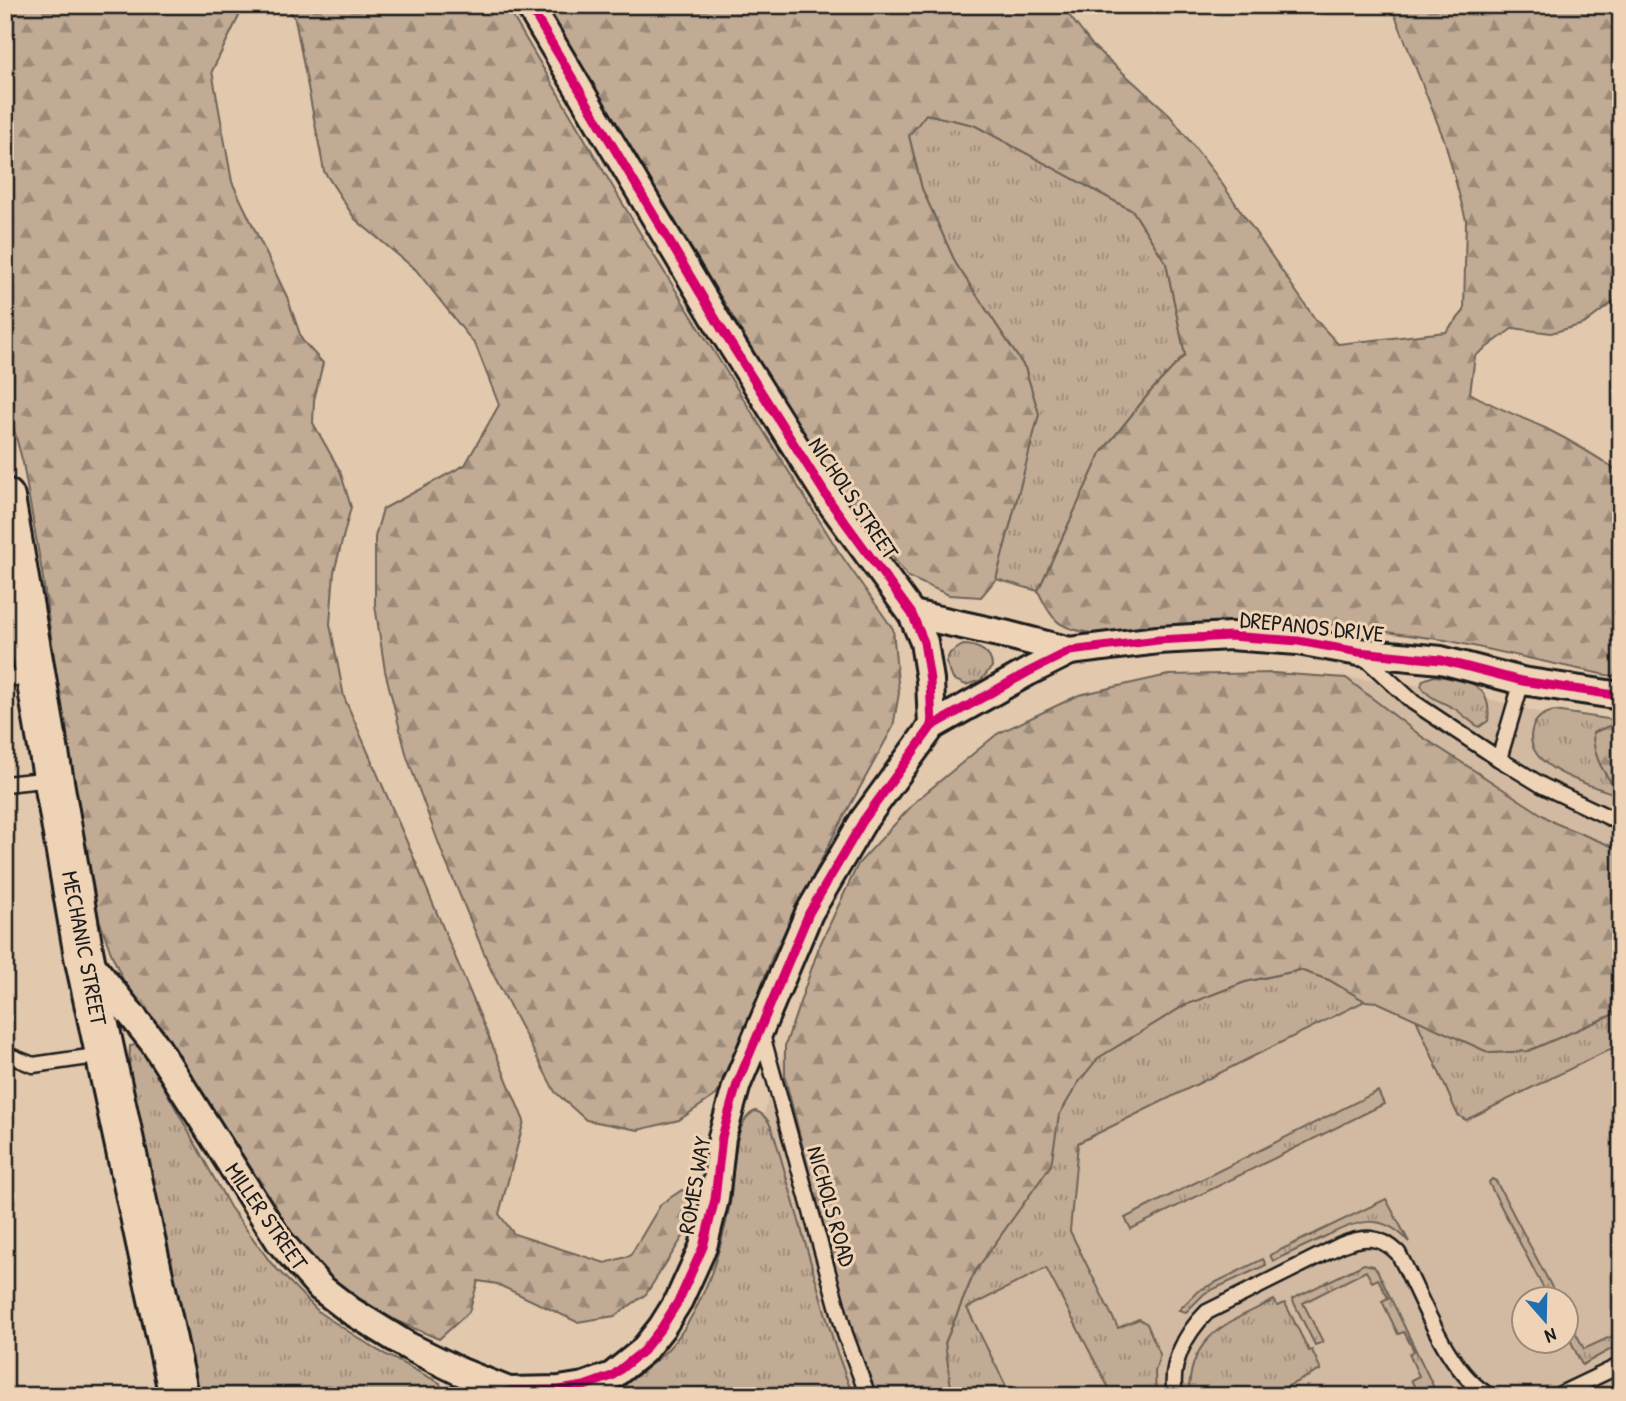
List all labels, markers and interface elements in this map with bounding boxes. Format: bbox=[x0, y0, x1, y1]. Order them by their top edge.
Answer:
street label: NICHOLS STREET bbox=[802, 431, 906, 565]
street label: DREPANOS DRIVE bbox=[1238, 603, 1386, 649]
street label: MECHANIC STREET bbox=[55, 868, 115, 1028]
street label: ROMES WAY bbox=[670, 1134, 718, 1236]
street label: NICHOLS ROAD bbox=[800, 1142, 864, 1270]
street label: MILLER STREET bbox=[218, 1156, 316, 1276]
north arrow bbox=[1510, 1286, 1580, 1356]
text: N bbox=[1542, 1322, 1560, 1350]

